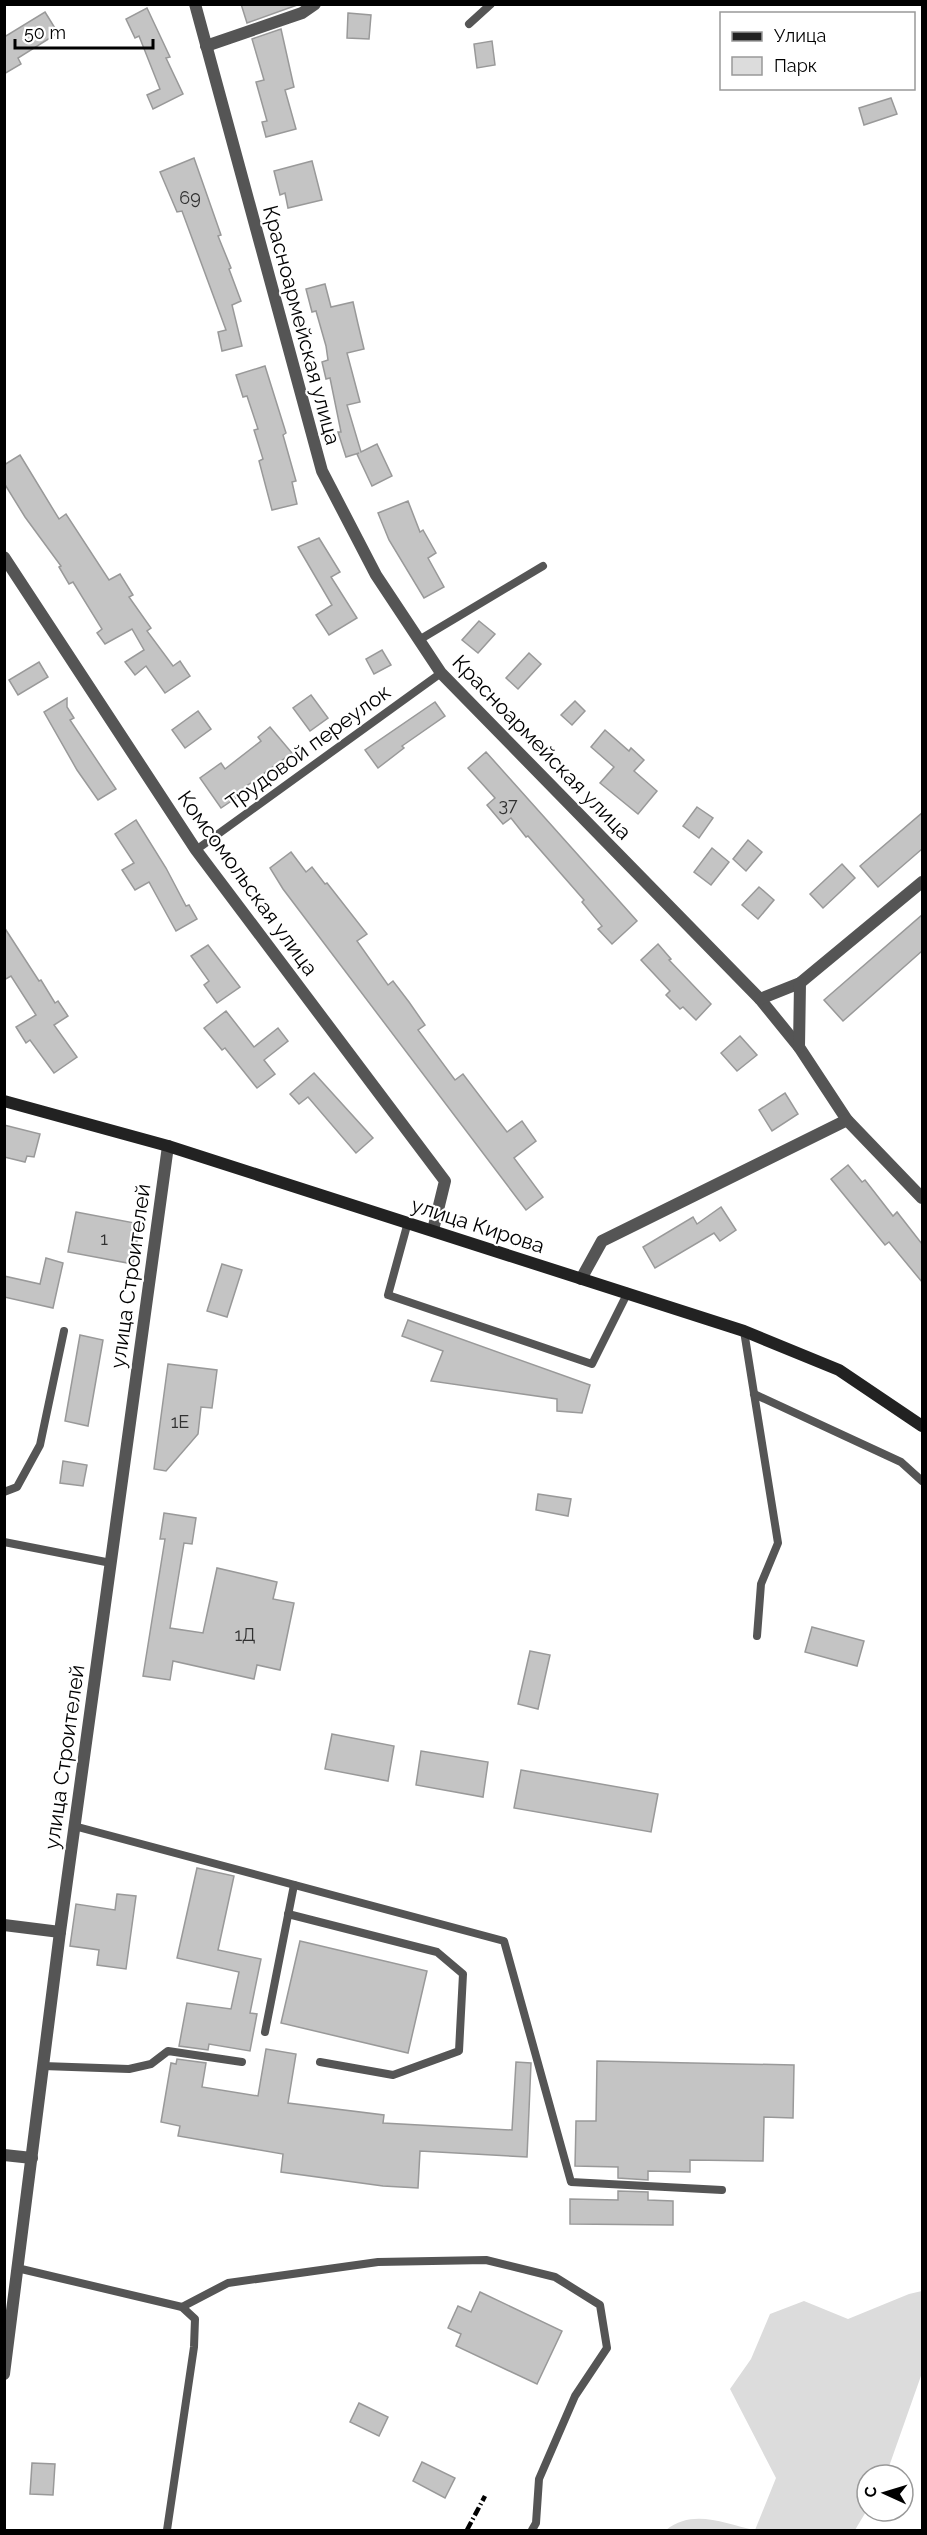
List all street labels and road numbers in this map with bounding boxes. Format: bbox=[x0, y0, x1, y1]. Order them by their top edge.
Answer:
street label: Красноармейская улица bbox=[258, 203, 346, 447]
street label: Красноармейская улица bbox=[447, 650, 637, 844]
street label: Трудовой переулок bbox=[221, 679, 395, 815]
street label: Комсомольская улица bbox=[173, 786, 323, 980]
street label: улица Строителей bbox=[105, 1182, 155, 1370]
street label: улица Кирова bbox=[408, 1192, 548, 1258]
street label: улица Строителей bbox=[39, 1663, 89, 1851]

